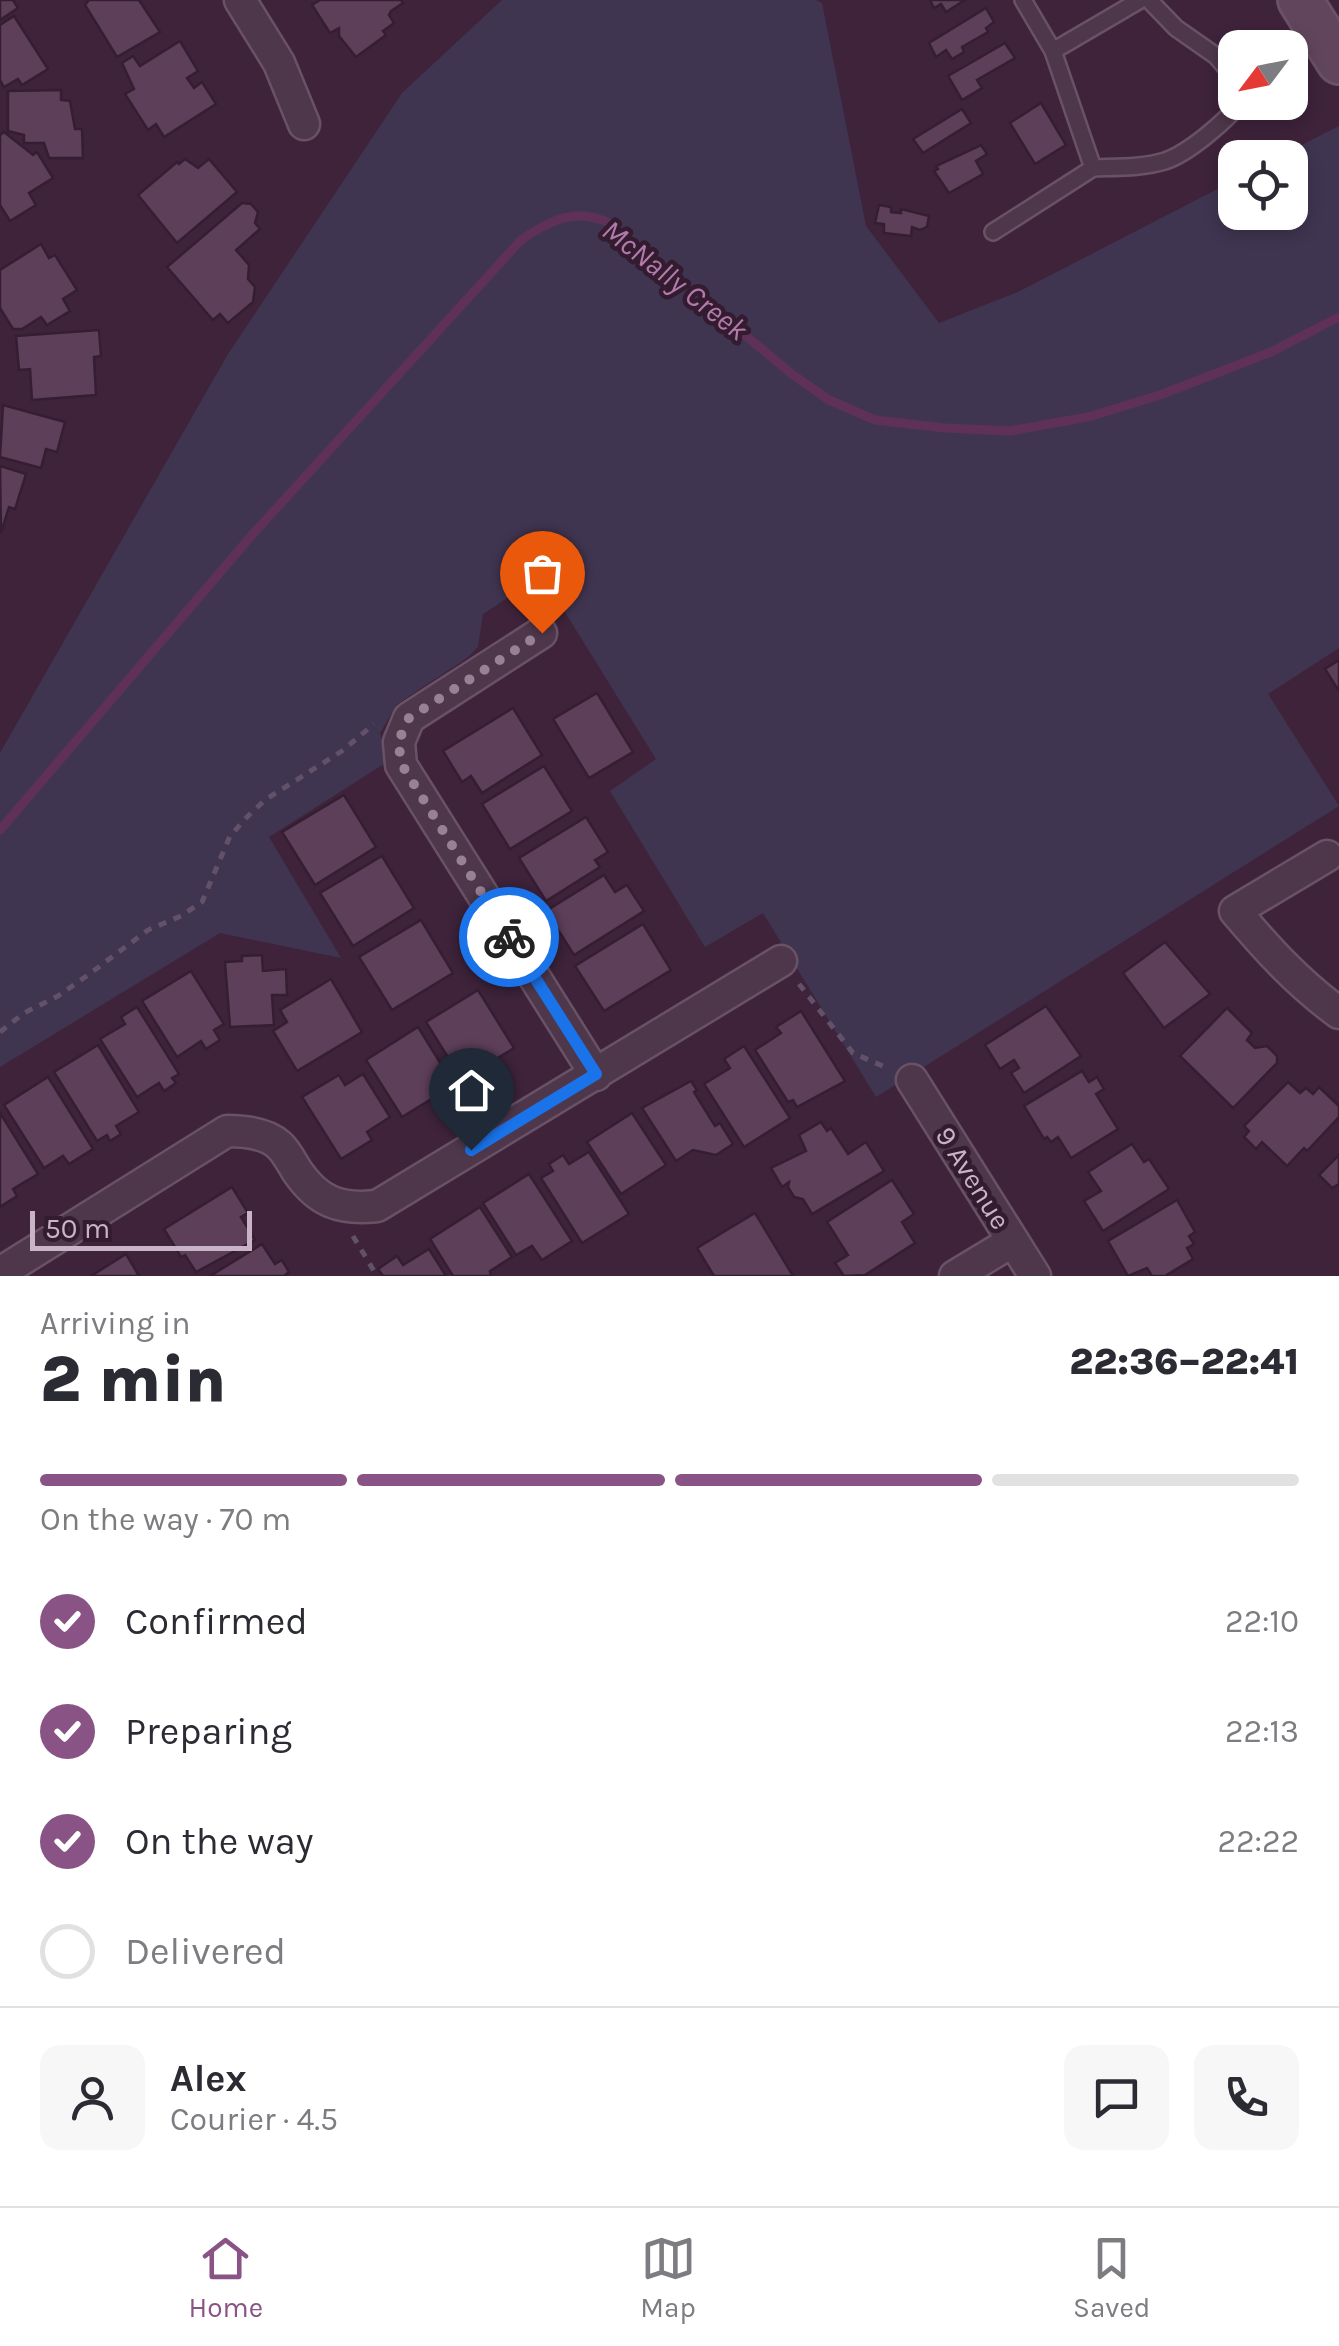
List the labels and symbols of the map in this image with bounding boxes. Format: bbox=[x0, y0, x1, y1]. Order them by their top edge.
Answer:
north arrow bbox=[1218, 30, 1308, 120]
water label: McNally Creek bbox=[595, 212, 756, 348]
pin bbox=[500, 531, 585, 634]
courier bbox=[459, 887, 559, 987]
pin bbox=[429, 1048, 514, 1151]
street label: 9 Avenue bbox=[929, 1120, 1017, 1236]
scale bar bbox=[30, 1206, 252, 1250]

